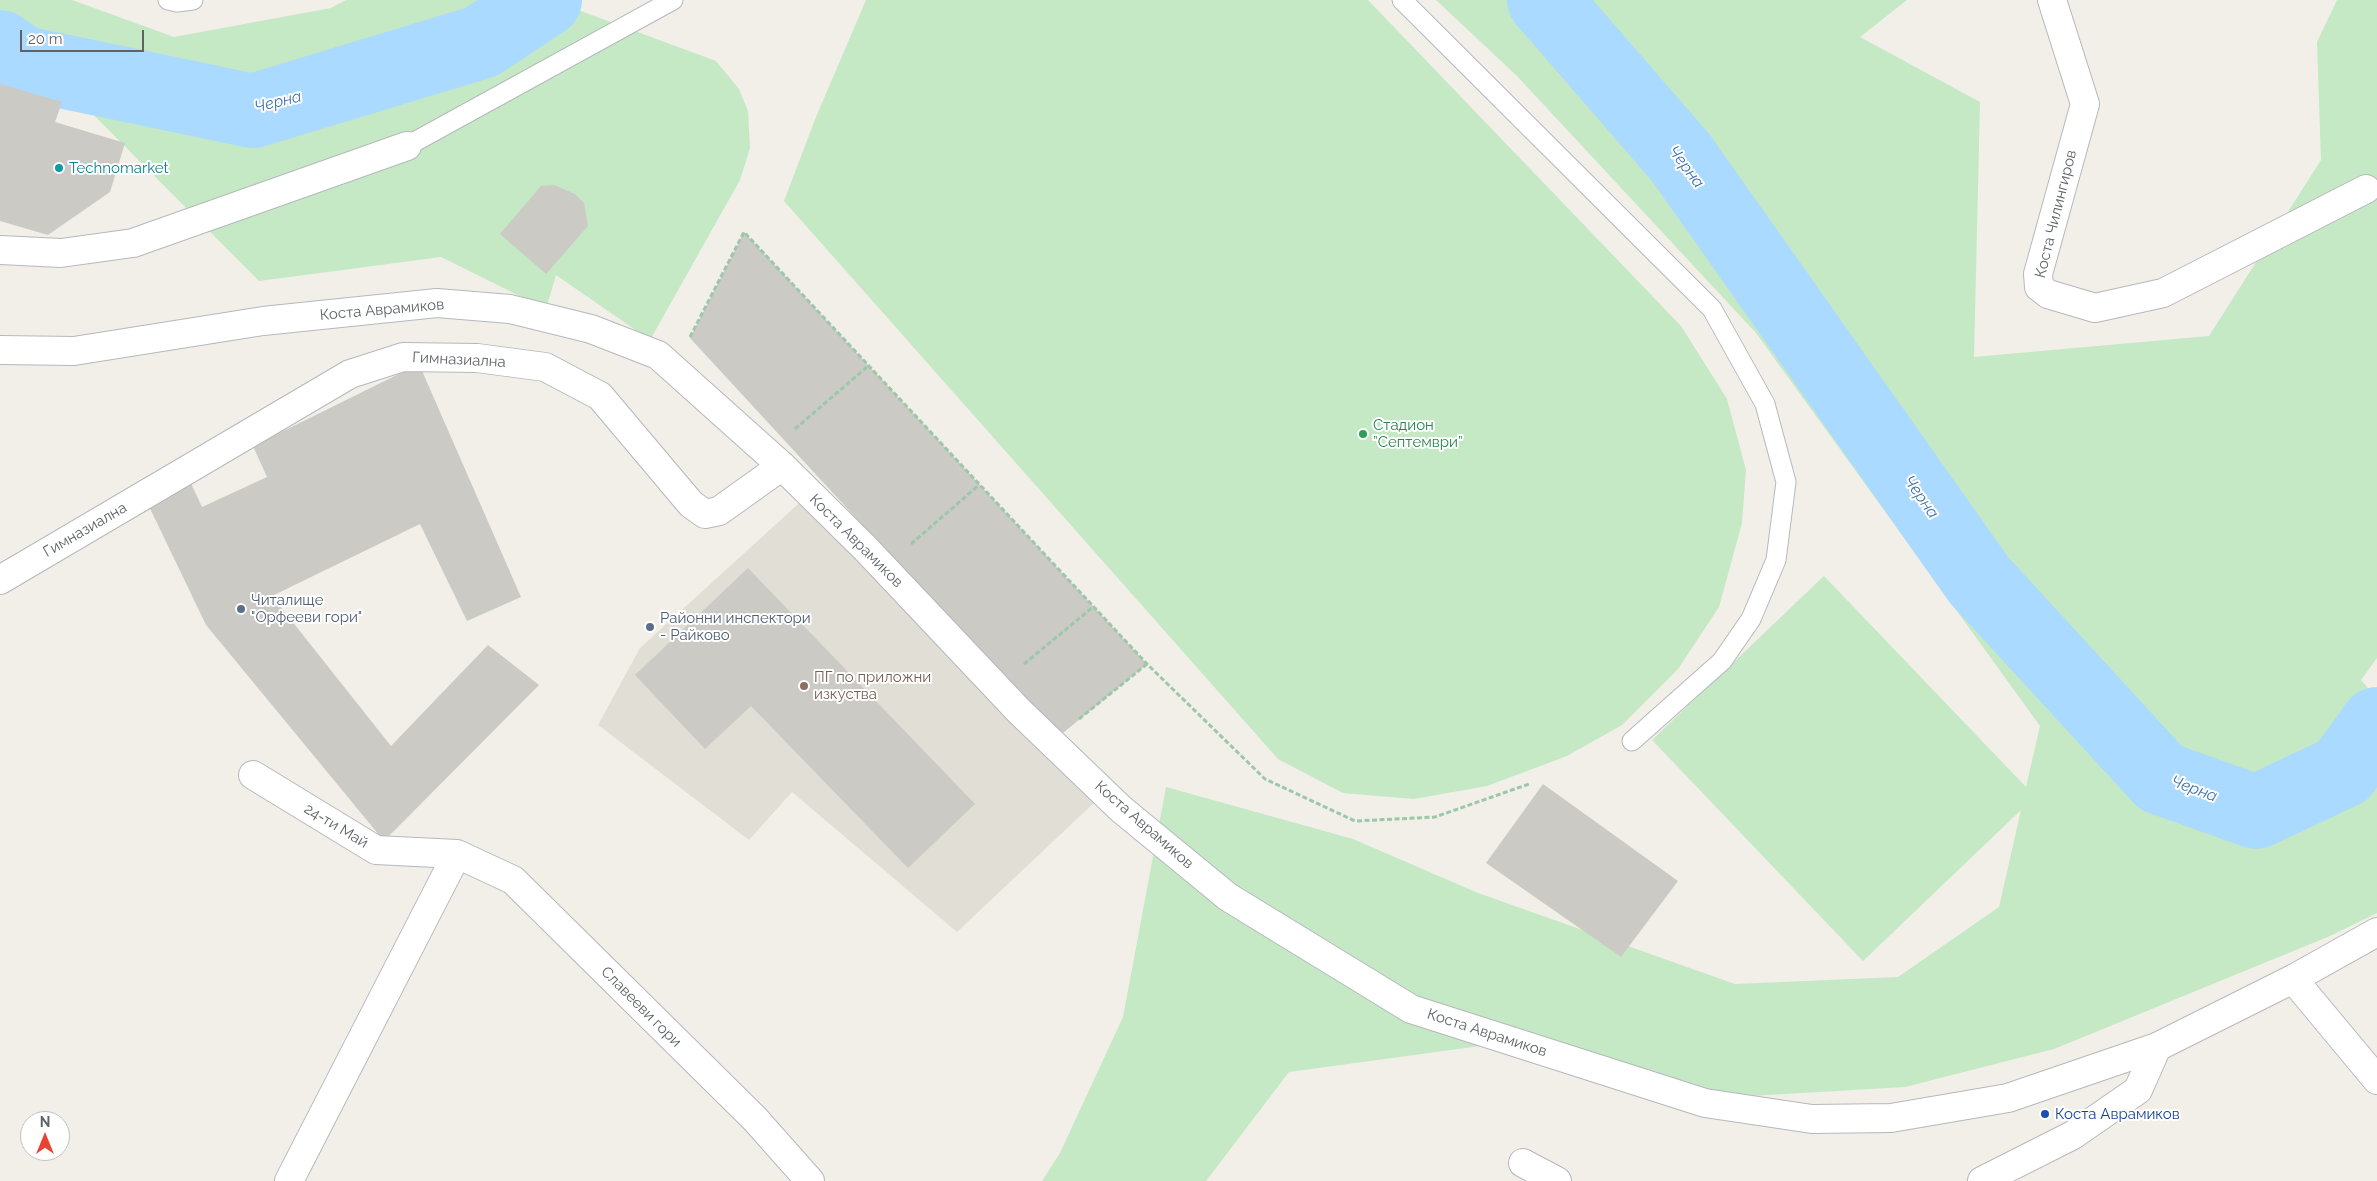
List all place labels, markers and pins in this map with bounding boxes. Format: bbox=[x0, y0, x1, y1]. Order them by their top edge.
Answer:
place label: Technomarket bbox=[69, 159, 168, 177]
marker: Technomarket bbox=[53, 162, 65, 174]
place label: Стадион ”Септември” bbox=[1373, 416, 1463, 451]
marker: Стадион ”Септември” bbox=[1357, 428, 1369, 440]
place label: Читалище "Орфееви гори" bbox=[251, 591, 362, 626]
marker: Читалище "Орфееви гори" bbox=[235, 603, 247, 615]
place label: Районни инспектори - Райково bbox=[660, 609, 811, 644]
marker: Районни инспектори - Райково bbox=[644, 621, 656, 633]
place label: ПГ по приложни изкуства bbox=[814, 668, 931, 703]
marker: ПГ по приложни изкуства bbox=[798, 680, 810, 692]
place label: Коста Аврамиков bbox=[2055, 1105, 2180, 1123]
marker: Коста Аврамиков bbox=[2039, 1108, 2051, 1120]

